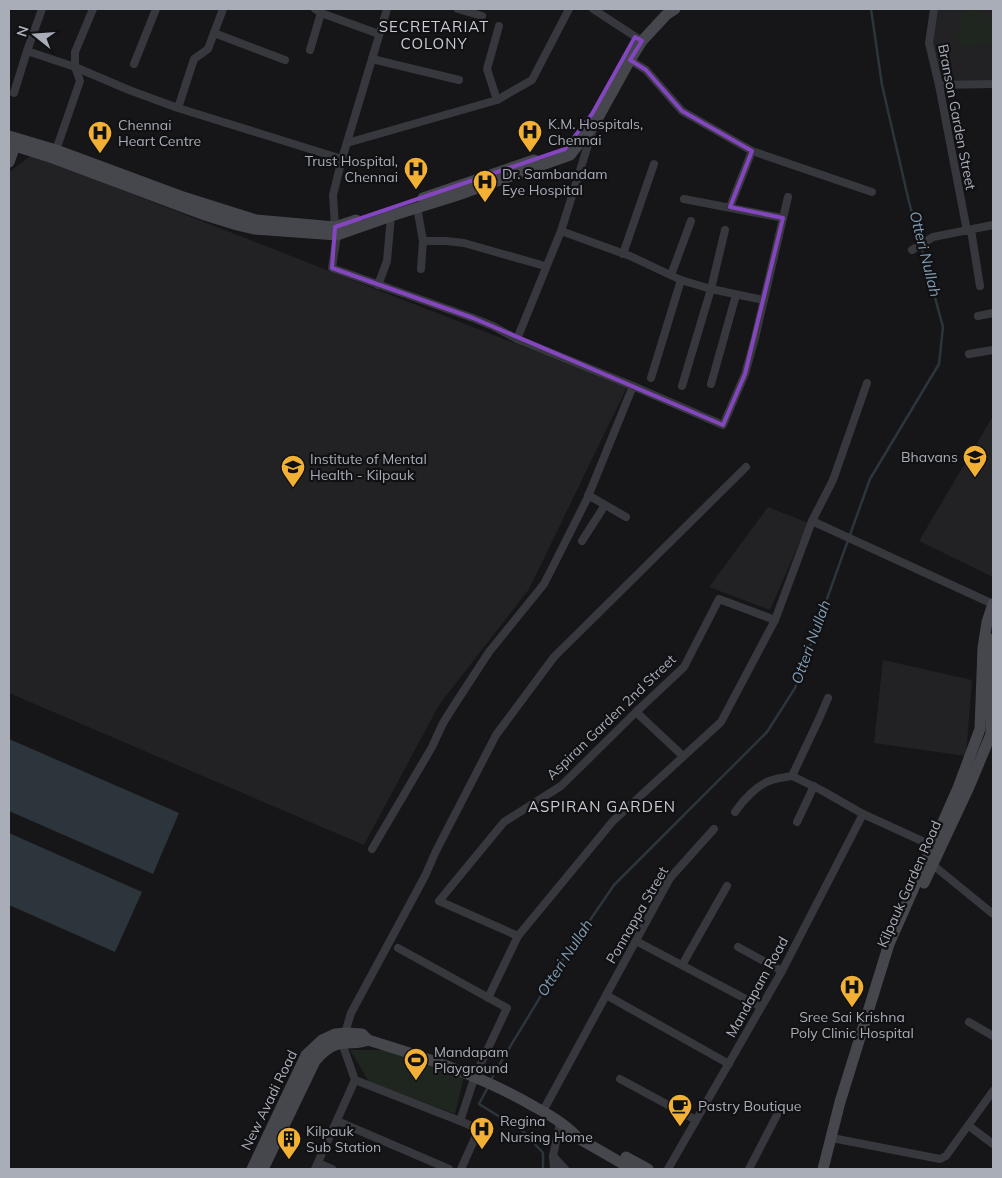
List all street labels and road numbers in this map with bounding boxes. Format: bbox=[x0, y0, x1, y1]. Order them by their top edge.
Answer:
street label: Branson Garden Street bbox=[934, 43, 980, 192]
street label: Aspiran Garden 2nd Street bbox=[543, 650, 680, 784]
street label: Kilpauk Garden Road bbox=[873, 818, 945, 950]
street label: Ponnappa Street bbox=[602, 863, 672, 967]
street label: Mandapam Road bbox=[722, 933, 792, 1041]
street label: New Avadi Road bbox=[237, 1047, 301, 1153]

